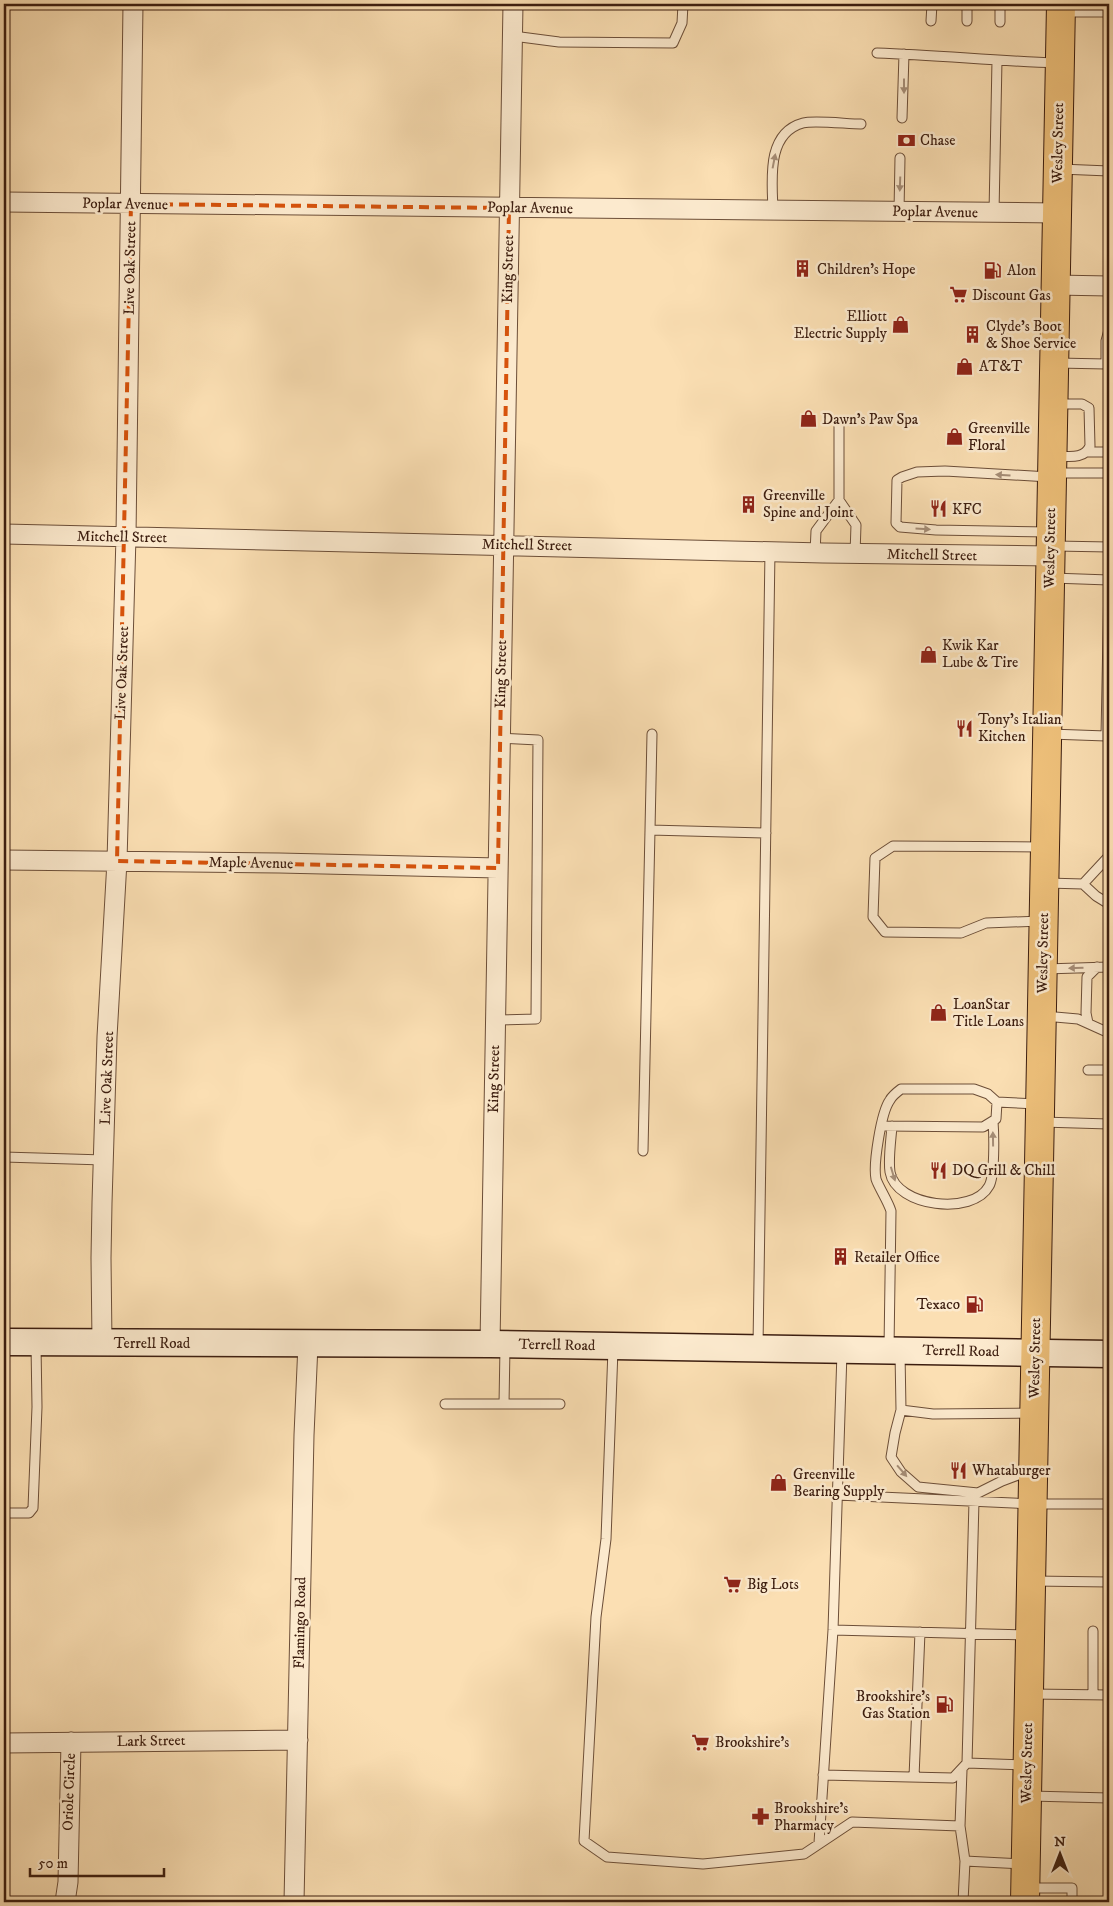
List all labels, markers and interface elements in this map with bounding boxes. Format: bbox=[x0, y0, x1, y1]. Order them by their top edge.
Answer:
one-way arrow bbox=[900, 78, 908, 94]
street label: Wesley Street bbox=[1048, 102, 1068, 185]
bank icon: Chase bbox=[896, 130, 916, 150]
place label: Chase bbox=[920, 131, 955, 150]
one-way arrow bbox=[770, 153, 778, 169]
one-way arrow bbox=[895, 177, 903, 193]
street label: Poplar Avenue bbox=[82, 194, 168, 214]
street label: Poplar Avenue bbox=[487, 198, 573, 218]
street label: Poplar Avenue bbox=[892, 202, 978, 222]
street label: Live Oak Street bbox=[120, 221, 140, 315]
street label: King Street bbox=[498, 235, 518, 303]
building icon: Children's Hope bbox=[793, 259, 813, 279]
place label: Children's Hope bbox=[817, 260, 915, 279]
fuel station icon: Alon bbox=[983, 260, 1003, 280]
place label: Alon bbox=[1007, 261, 1036, 280]
supermarket icon: Discount Gas bbox=[948, 285, 968, 305]
place label: Discount Gas bbox=[972, 286, 1051, 305]
place label: Elliott Electric Supply bbox=[794, 307, 888, 343]
shop icon: Elliott Electric Supply bbox=[891, 315, 911, 335]
place label: Clyde's Boot & Shoe Service bbox=[986, 317, 1076, 353]
building icon: Clyde's Boot & Shoe Service bbox=[962, 325, 982, 345]
shop icon: AT&T bbox=[955, 356, 975, 376]
place label: AT&T bbox=[979, 357, 1023, 376]
shop icon: Dawn's Paw Spa bbox=[798, 409, 818, 429]
place label: Dawn's Paw Spa bbox=[822, 410, 919, 429]
place label: Greenville Floral bbox=[968, 419, 1030, 455]
shop icon: Greenville Floral bbox=[944, 427, 964, 447]
one-way arrow bbox=[995, 471, 1011, 479]
place label: Greenville Spine and Joint bbox=[763, 486, 854, 522]
building icon: Greenville Spine and Joint bbox=[739, 494, 759, 514]
restaurant icon: KFC bbox=[928, 499, 948, 519]
place label: KFC bbox=[952, 500, 982, 519]
street label: Wesley Street bbox=[1040, 507, 1060, 590]
one-way arrow bbox=[915, 525, 931, 533]
street label: Mitchell Street bbox=[77, 527, 168, 547]
street label: Mitchell Street bbox=[482, 535, 573, 555]
street label: Mitchell Street bbox=[887, 545, 978, 565]
street label: Live Oak Street bbox=[111, 626, 133, 720]
place label: Kwik Kar Lube & Tire bbox=[942, 636, 1018, 672]
street label: King Street bbox=[491, 640, 511, 708]
shop icon: Kwik Kar Lube & Tire bbox=[918, 644, 938, 664]
place label: Tony's Italian Kitchen bbox=[978, 710, 1062, 746]
restaurant icon: Tony's Italian Kitchen bbox=[954, 718, 974, 738]
street label: Maple Avenue bbox=[209, 853, 293, 873]
street label: Wesley Street bbox=[1033, 912, 1053, 995]
one-way arrow bbox=[1068, 964, 1084, 972]
place label: LoanStar Title Loans bbox=[953, 995, 1024, 1031]
shop icon: LoanStar Title Loans bbox=[929, 1003, 949, 1023]
street label: Live Oak Street bbox=[96, 1031, 118, 1125]
street label: King Street bbox=[484, 1045, 504, 1113]
one-way arrow bbox=[989, 1131, 997, 1147]
restaurant icon: DQ Grill & Chill bbox=[928, 1160, 948, 1180]
place label: DQ Grill & Chill bbox=[952, 1161, 1056, 1180]
one-way arrow bbox=[889, 1167, 897, 1182]
building icon: Retailer Office bbox=[830, 1247, 850, 1267]
place label: Retailer Office bbox=[854, 1248, 940, 1267]
fuel station icon: Texaco bbox=[964, 1294, 984, 1314]
place label: Texaco bbox=[916, 1295, 960, 1314]
street label: Wesley Street bbox=[1025, 1317, 1045, 1400]
street label: Terrell Road bbox=[114, 1334, 191, 1353]
street label: Terrell Road bbox=[518, 1335, 596, 1355]
street label: Terrell Road bbox=[922, 1341, 1000, 1361]
restaurant icon: Whataburger bbox=[948, 1460, 968, 1480]
place label: Whataburger bbox=[971, 1461, 1051, 1480]
place label: Greenville Bearing Supply bbox=[793, 1465, 885, 1501]
one-way arrow bbox=[897, 1465, 908, 1478]
shop icon: Greenville Bearing Supply bbox=[769, 1473, 789, 1493]
supermarket icon: Big Lots bbox=[723, 1574, 743, 1594]
place label: Big Lots bbox=[747, 1575, 799, 1594]
street label: Flamingo Road bbox=[290, 1576, 310, 1669]
place label: Brookshire's Gas Station bbox=[856, 1687, 930, 1723]
fuel station icon: Brookshire's Gas Station bbox=[934, 1695, 954, 1715]
street label: Wesley Street bbox=[1017, 1722, 1037, 1805]
street label: Lark Street bbox=[116, 1731, 186, 1751]
supermarket icon: Brookshire's bbox=[691, 1732, 711, 1752]
place label: Brookshire's bbox=[715, 1733, 789, 1752]
street label: Oriole Circle bbox=[58, 1753, 80, 1831]
place label: Brookshire's Pharmacy bbox=[774, 1799, 848, 1835]
pharmacy icon: Brookshire's Pharmacy bbox=[750, 1807, 770, 1827]
north arrow bbox=[1036, 1828, 1086, 1878]
text: N bbox=[1054, 1833, 1066, 1851]
scale bar bbox=[30, 1846, 164, 1878]
text: 50 m bbox=[38, 1854, 68, 1873]

